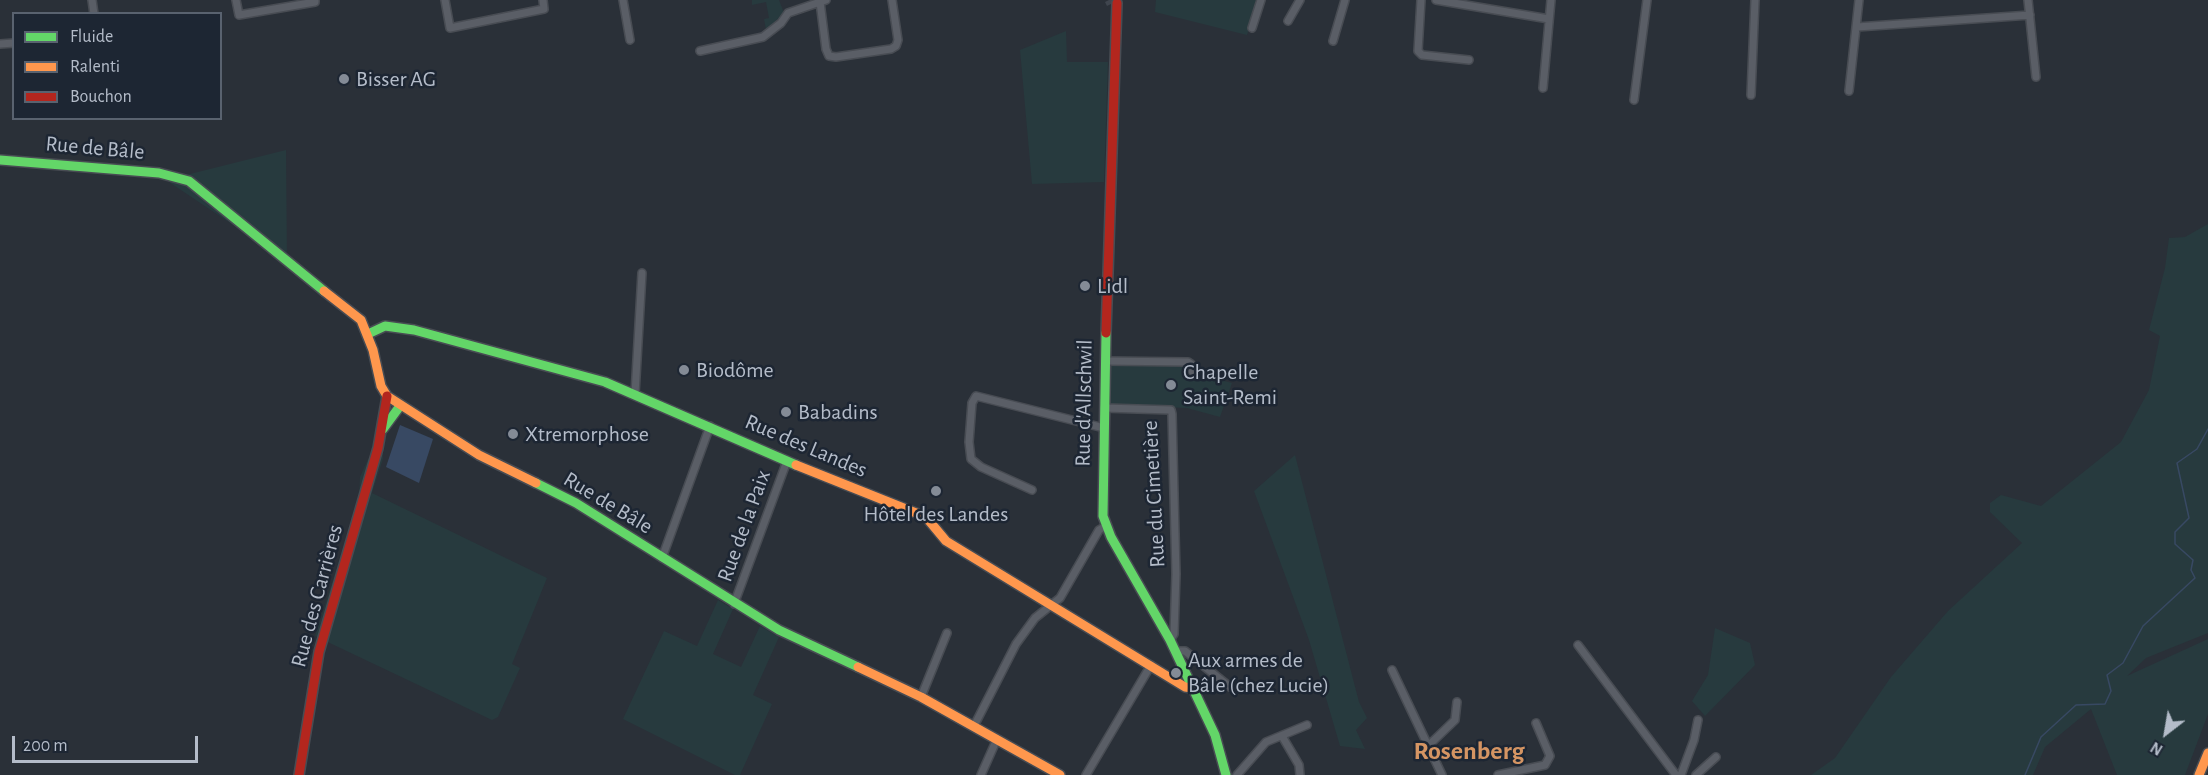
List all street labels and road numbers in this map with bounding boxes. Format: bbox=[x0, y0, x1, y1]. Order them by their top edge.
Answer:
street label: Rue de Bâle bbox=[44, 131, 146, 165]
street label: Rue d'Allschwil bbox=[1070, 339, 1098, 467]
street label: Rue des Landes bbox=[741, 408, 871, 484]
street label: Rue du Cimetière bbox=[1137, 420, 1171, 568]
street label: Rue de Bâle bbox=[559, 466, 657, 540]
street label: Rue de la Paix bbox=[712, 466, 776, 586]
street label: Rue des Carrières bbox=[285, 522, 349, 670]

